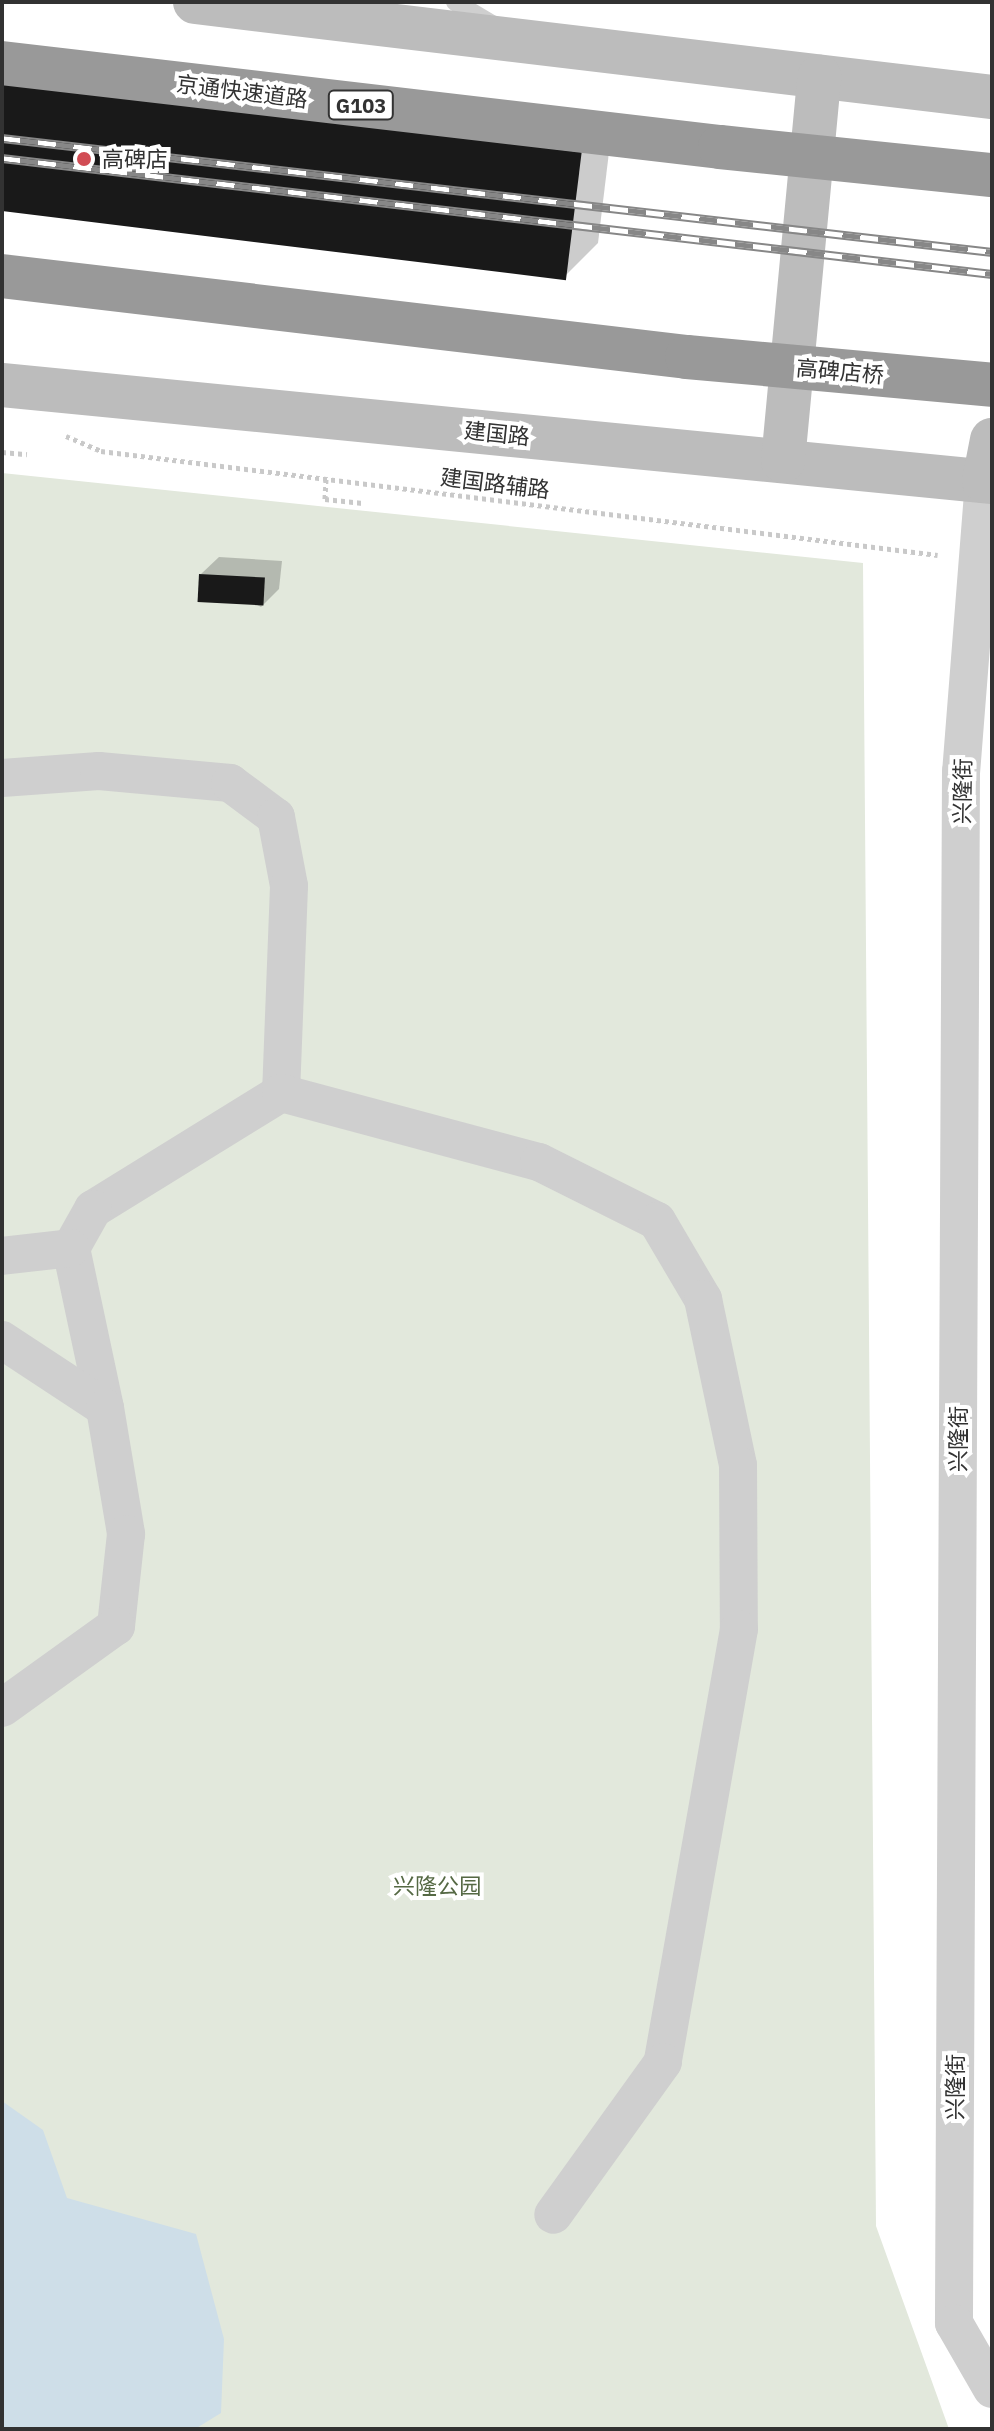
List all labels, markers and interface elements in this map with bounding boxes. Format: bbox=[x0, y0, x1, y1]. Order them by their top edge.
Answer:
street label: 京通快速道路 bbox=[175, 70, 309, 112]
road number: G103 bbox=[327, 89, 395, 121]
place label: 高碑店 bbox=[102, 146, 168, 172]
marker: 高碑店 bbox=[73, 148, 95, 170]
street label: 高碑店桥 bbox=[795, 354, 885, 388]
street label: 建国路 bbox=[463, 416, 531, 450]
street label: 建国路辅路 bbox=[439, 463, 551, 503]
street label: 兴隆街 bbox=[948, 758, 976, 824]
street label: 兴隆街 bbox=[945, 1406, 971, 1472]
park label: 兴隆公园 bbox=[393, 1873, 481, 1899]
street label: 兴隆街 bbox=[942, 2054, 968, 2120]

